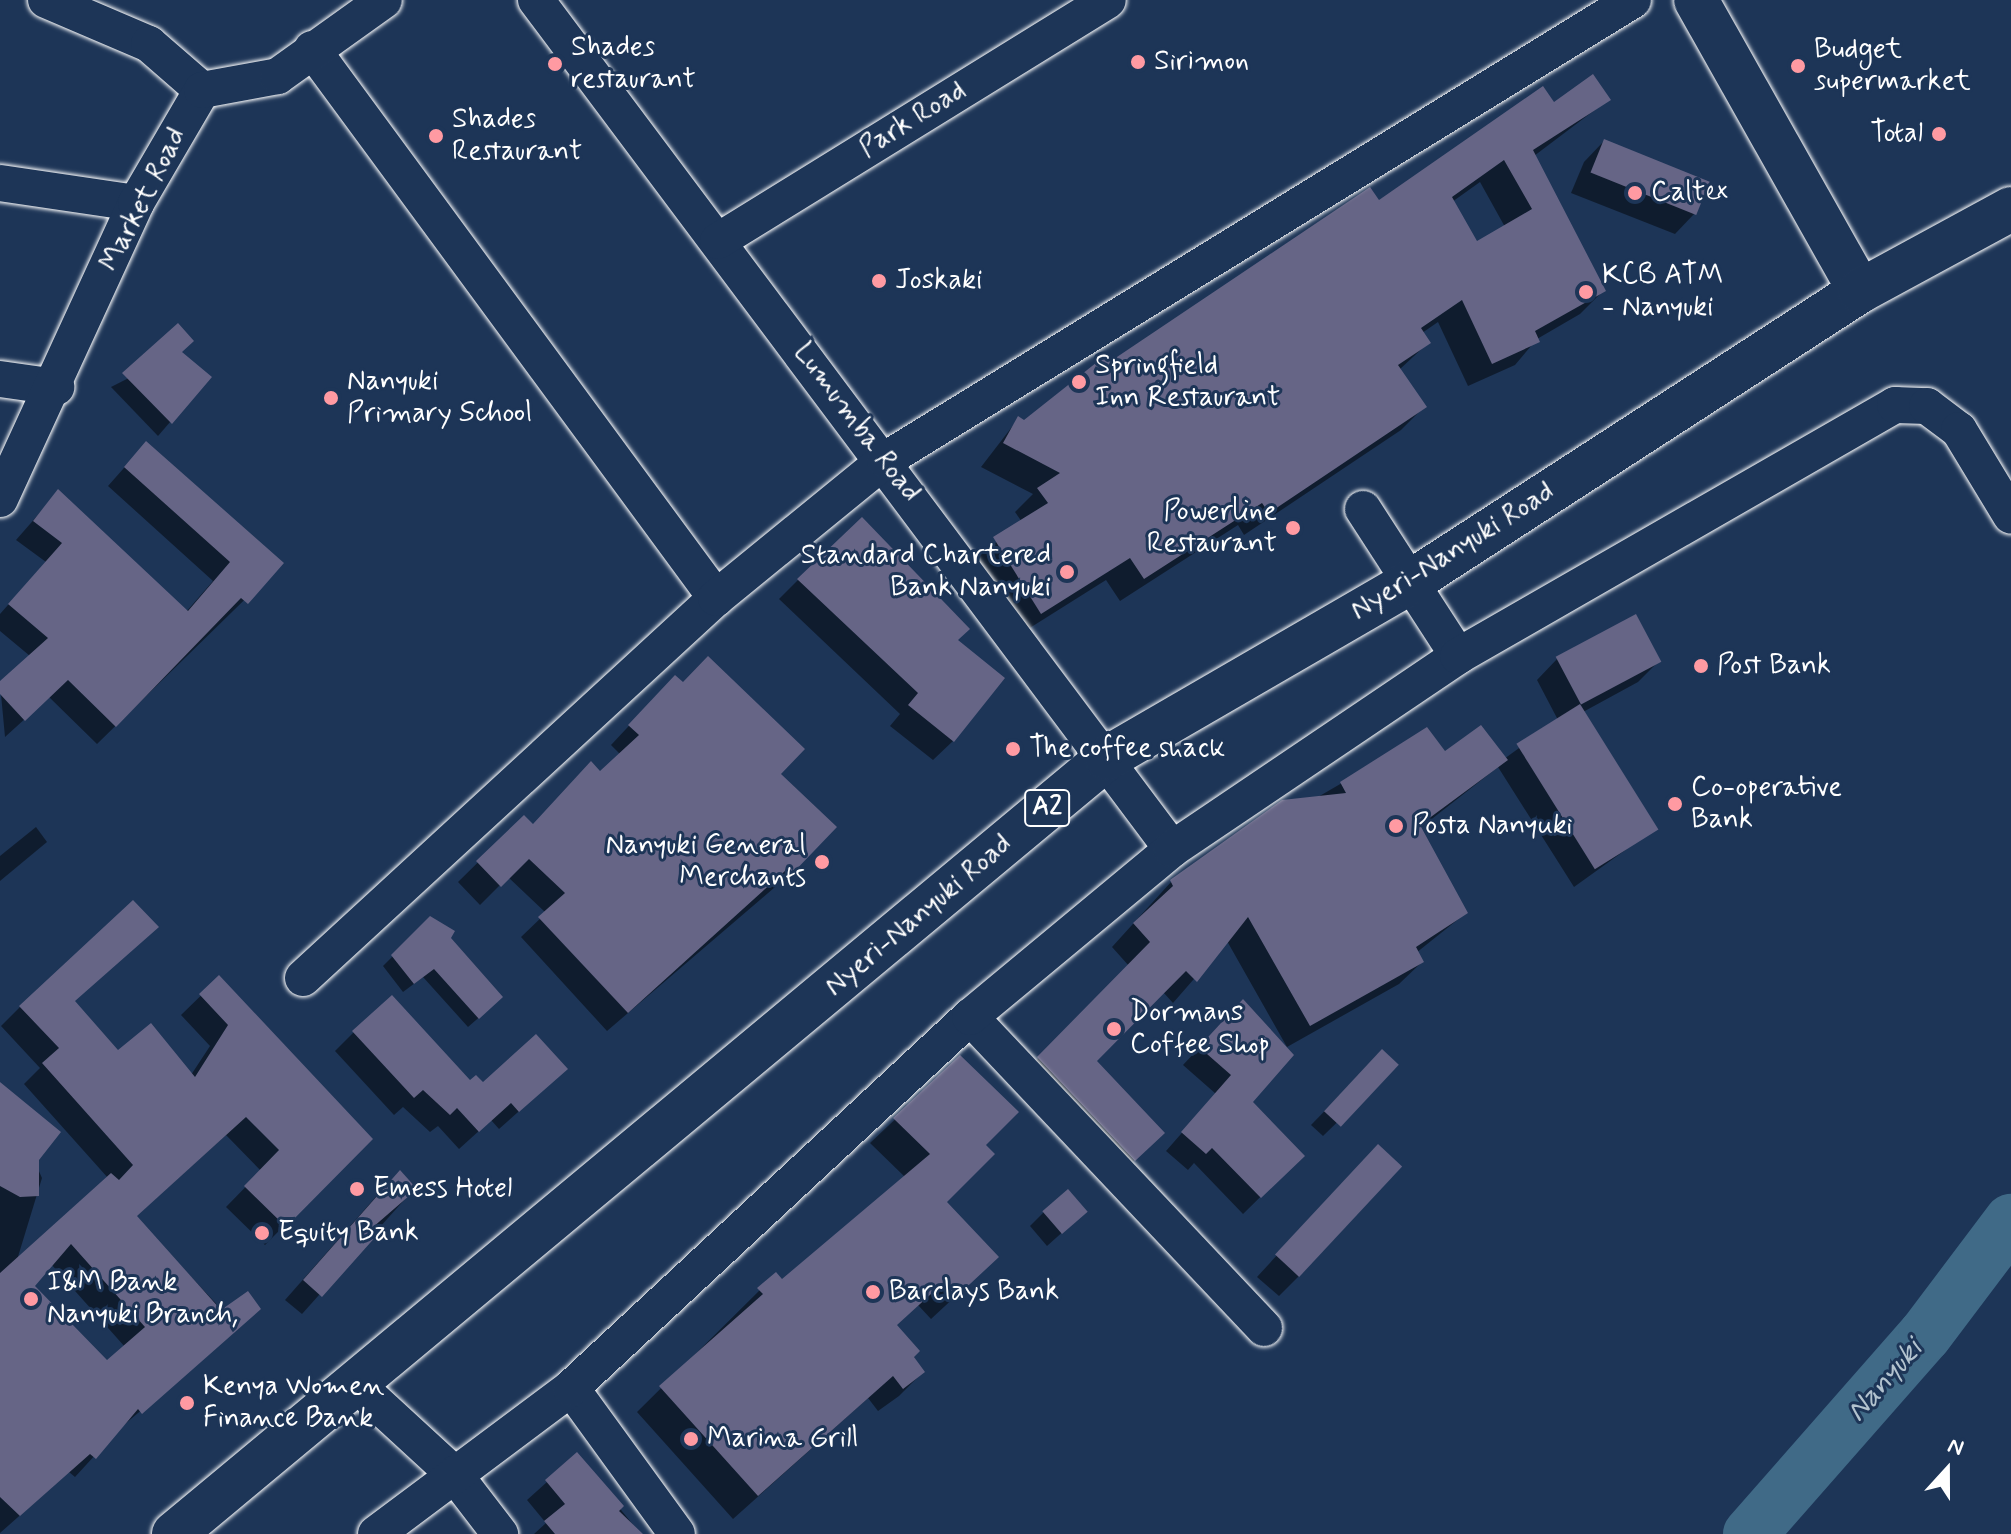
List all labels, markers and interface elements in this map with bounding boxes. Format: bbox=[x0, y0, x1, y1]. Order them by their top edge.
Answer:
place label: Shades restaurant bbox=[571, 31, 696, 97]
place label: Budget supermarket bbox=[1814, 33, 1971, 99]
place label: Sirimon bbox=[1154, 45, 1249, 79]
marker: Sirimon bbox=[1129, 53, 1147, 71]
marker: Shades restaurant bbox=[546, 55, 564, 73]
marker: Budget supermarket bbox=[1789, 57, 1807, 75]
street label: Park Road bbox=[854, 74, 972, 166]
place label: Shades Restaurant bbox=[452, 103, 582, 169]
place label: Total bbox=[1870, 117, 1923, 151]
street label: Market Road bbox=[93, 122, 195, 278]
marker: Total bbox=[1930, 125, 1948, 143]
marker: Shades Restaurant bbox=[427, 127, 445, 145]
place label: Caltex bbox=[1651, 176, 1728, 210]
marker: Caltex bbox=[1626, 184, 1644, 202]
place label: KCB ATM - Nanyuki bbox=[1602, 259, 1724, 325]
place label: Joskaki bbox=[895, 264, 982, 298]
marker: Joskaki bbox=[870, 272, 888, 290]
marker: KCB ATM - Nanyuki bbox=[1577, 283, 1595, 301]
street label: Lumumba Road bbox=[785, 337, 927, 509]
place label: Springfield Inn Restaurant bbox=[1095, 349, 1277, 415]
place label: Nanyuki Primary School bbox=[347, 365, 532, 431]
marker: Springfield Inn Restaurant bbox=[1070, 373, 1088, 391]
marker: Nanyuki Primary School bbox=[322, 389, 340, 407]
street label: Nyeri-Nanyuki Road bbox=[1345, 476, 1561, 628]
place label: Powerline Restaurant bbox=[1147, 495, 1277, 561]
marker: Powerline Restaurant bbox=[1284, 519, 1302, 537]
place label: Standard Chartered Bank Nanyuki bbox=[801, 539, 1051, 605]
marker: Standard Chartered Bank Nanyuki bbox=[1058, 563, 1076, 581]
place label: Post Bank bbox=[1717, 649, 1831, 683]
marker: Post Bank bbox=[1692, 657, 1710, 675]
place label: The coffee shack bbox=[1029, 732, 1224, 766]
marker: The coffee shack bbox=[1004, 740, 1022, 758]
place label: Co-operative Bank bbox=[1691, 771, 1842, 837]
road number: A2 bbox=[1023, 786, 1071, 830]
marker: Co-operative Bank bbox=[1666, 795, 1684, 813]
place label: Posta Nanyuki bbox=[1412, 809, 1569, 843]
marker: Posta Nanyuki bbox=[1387, 817, 1405, 835]
street label: Nyeri-Nanyuki Road bbox=[819, 828, 1019, 1004]
place label: Nanyuki General Merchants bbox=[610, 829, 806, 895]
marker: Nanyuki General Merchants bbox=[813, 853, 831, 871]
place label: Dormans Coffee Shop bbox=[1130, 996, 1270, 1062]
marker: Dormans Coffee Shop bbox=[1105, 1020, 1123, 1038]
place label: Emess Hotel bbox=[373, 1172, 512, 1206]
marker: Emess Hotel bbox=[348, 1180, 366, 1198]
place label: Equity Bank bbox=[278, 1216, 419, 1250]
marker: Equity Bank bbox=[253, 1224, 271, 1242]
place label: I&M Bank Nanyuki Branch, bbox=[47, 1266, 245, 1332]
place label: Barclays Bank bbox=[889, 1275, 1059, 1309]
marker: Barclays Bank bbox=[864, 1283, 882, 1301]
marker: I&M Bank Nanyuki Branch, bbox=[22, 1290, 40, 1308]
water label: Nanyuki bbox=[1839, 1332, 1931, 1430]
place label: Kenya Women Finance Bank bbox=[203, 1370, 384, 1436]
marker: Kenya Women Finance Bank bbox=[178, 1394, 196, 1412]
place label: Marina Grill bbox=[707, 1422, 859, 1456]
marker: Marina Grill bbox=[682, 1430, 700, 1448]
north arrow bbox=[1907, 1430, 1987, 1510]
text: N bbox=[1944, 1432, 1967, 1463]

